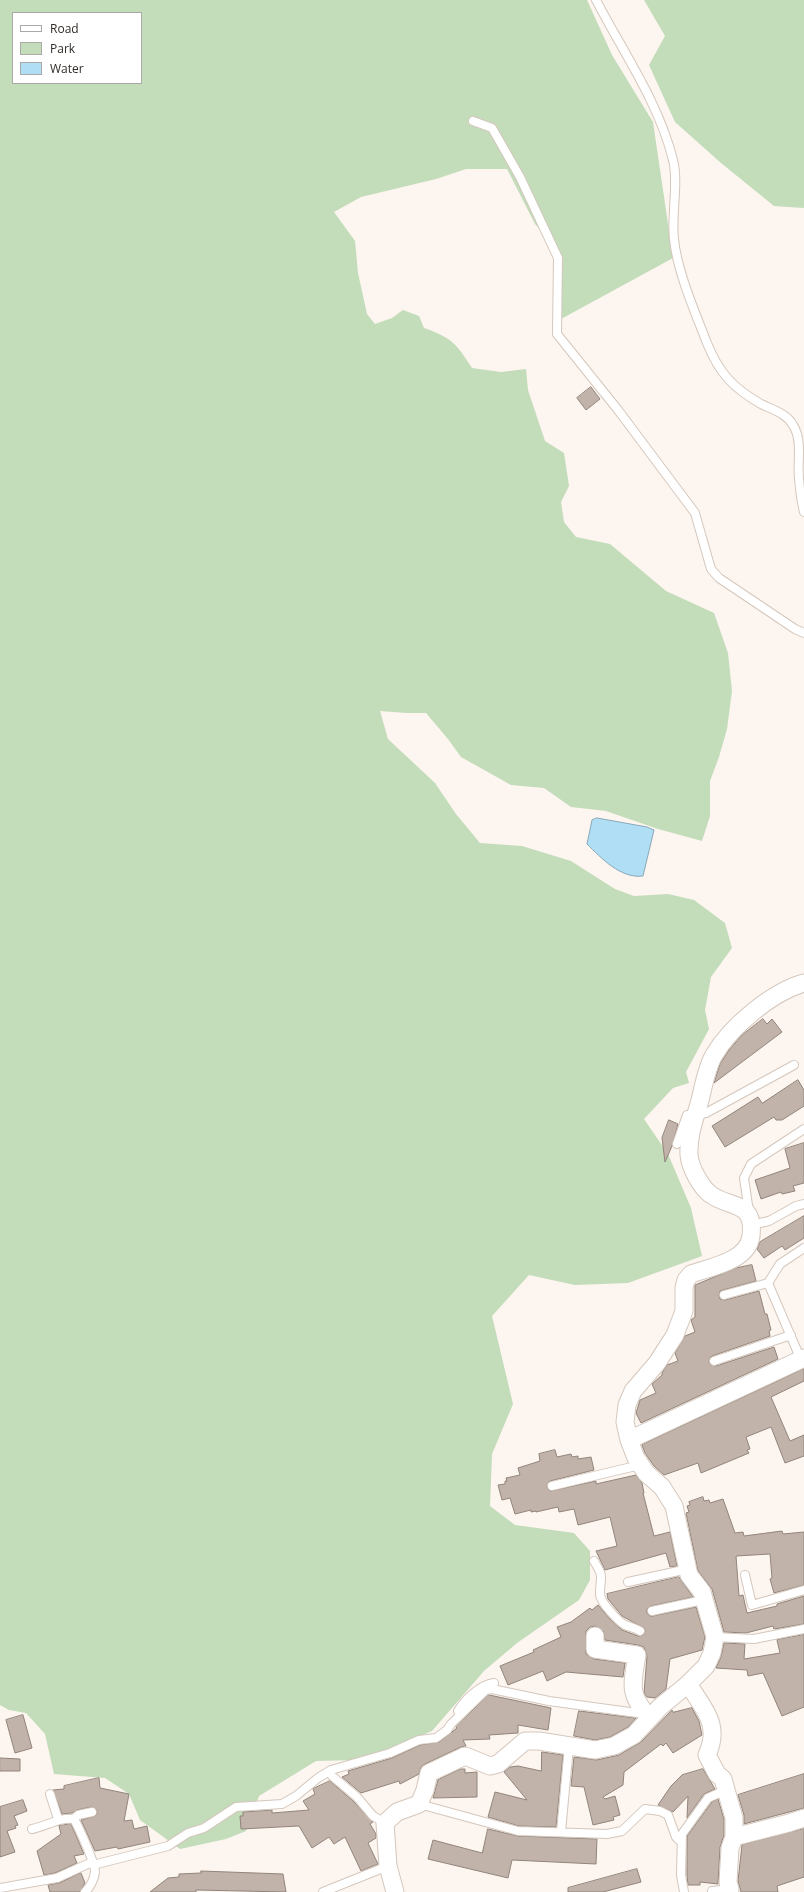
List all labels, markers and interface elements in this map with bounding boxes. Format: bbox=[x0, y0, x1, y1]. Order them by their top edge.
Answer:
legend bbox=[12, 12, 142, 84]
text: Road bbox=[50, 20, 79, 37]
text: Park bbox=[50, 40, 75, 57]
text: Water bbox=[50, 60, 84, 77]

